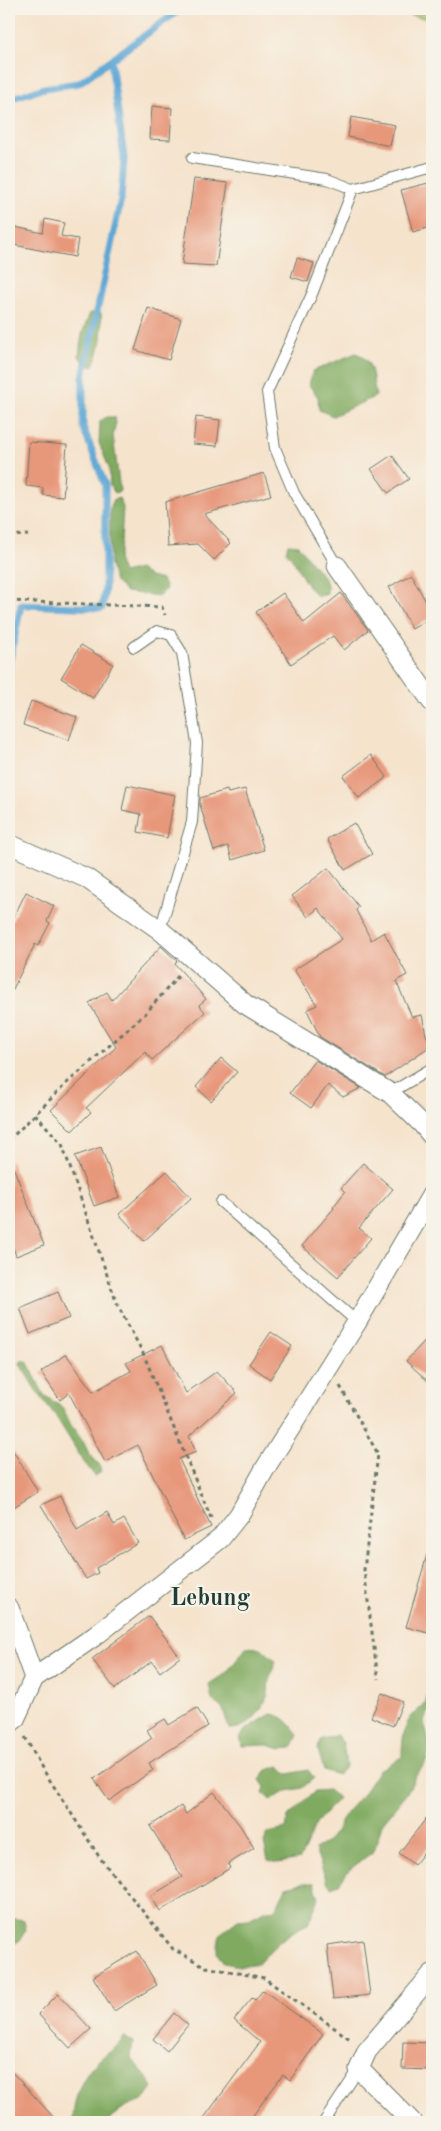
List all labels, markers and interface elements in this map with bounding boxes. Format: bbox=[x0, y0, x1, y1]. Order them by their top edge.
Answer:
district label: Lebung bbox=[170, 1587, 251, 1611]

